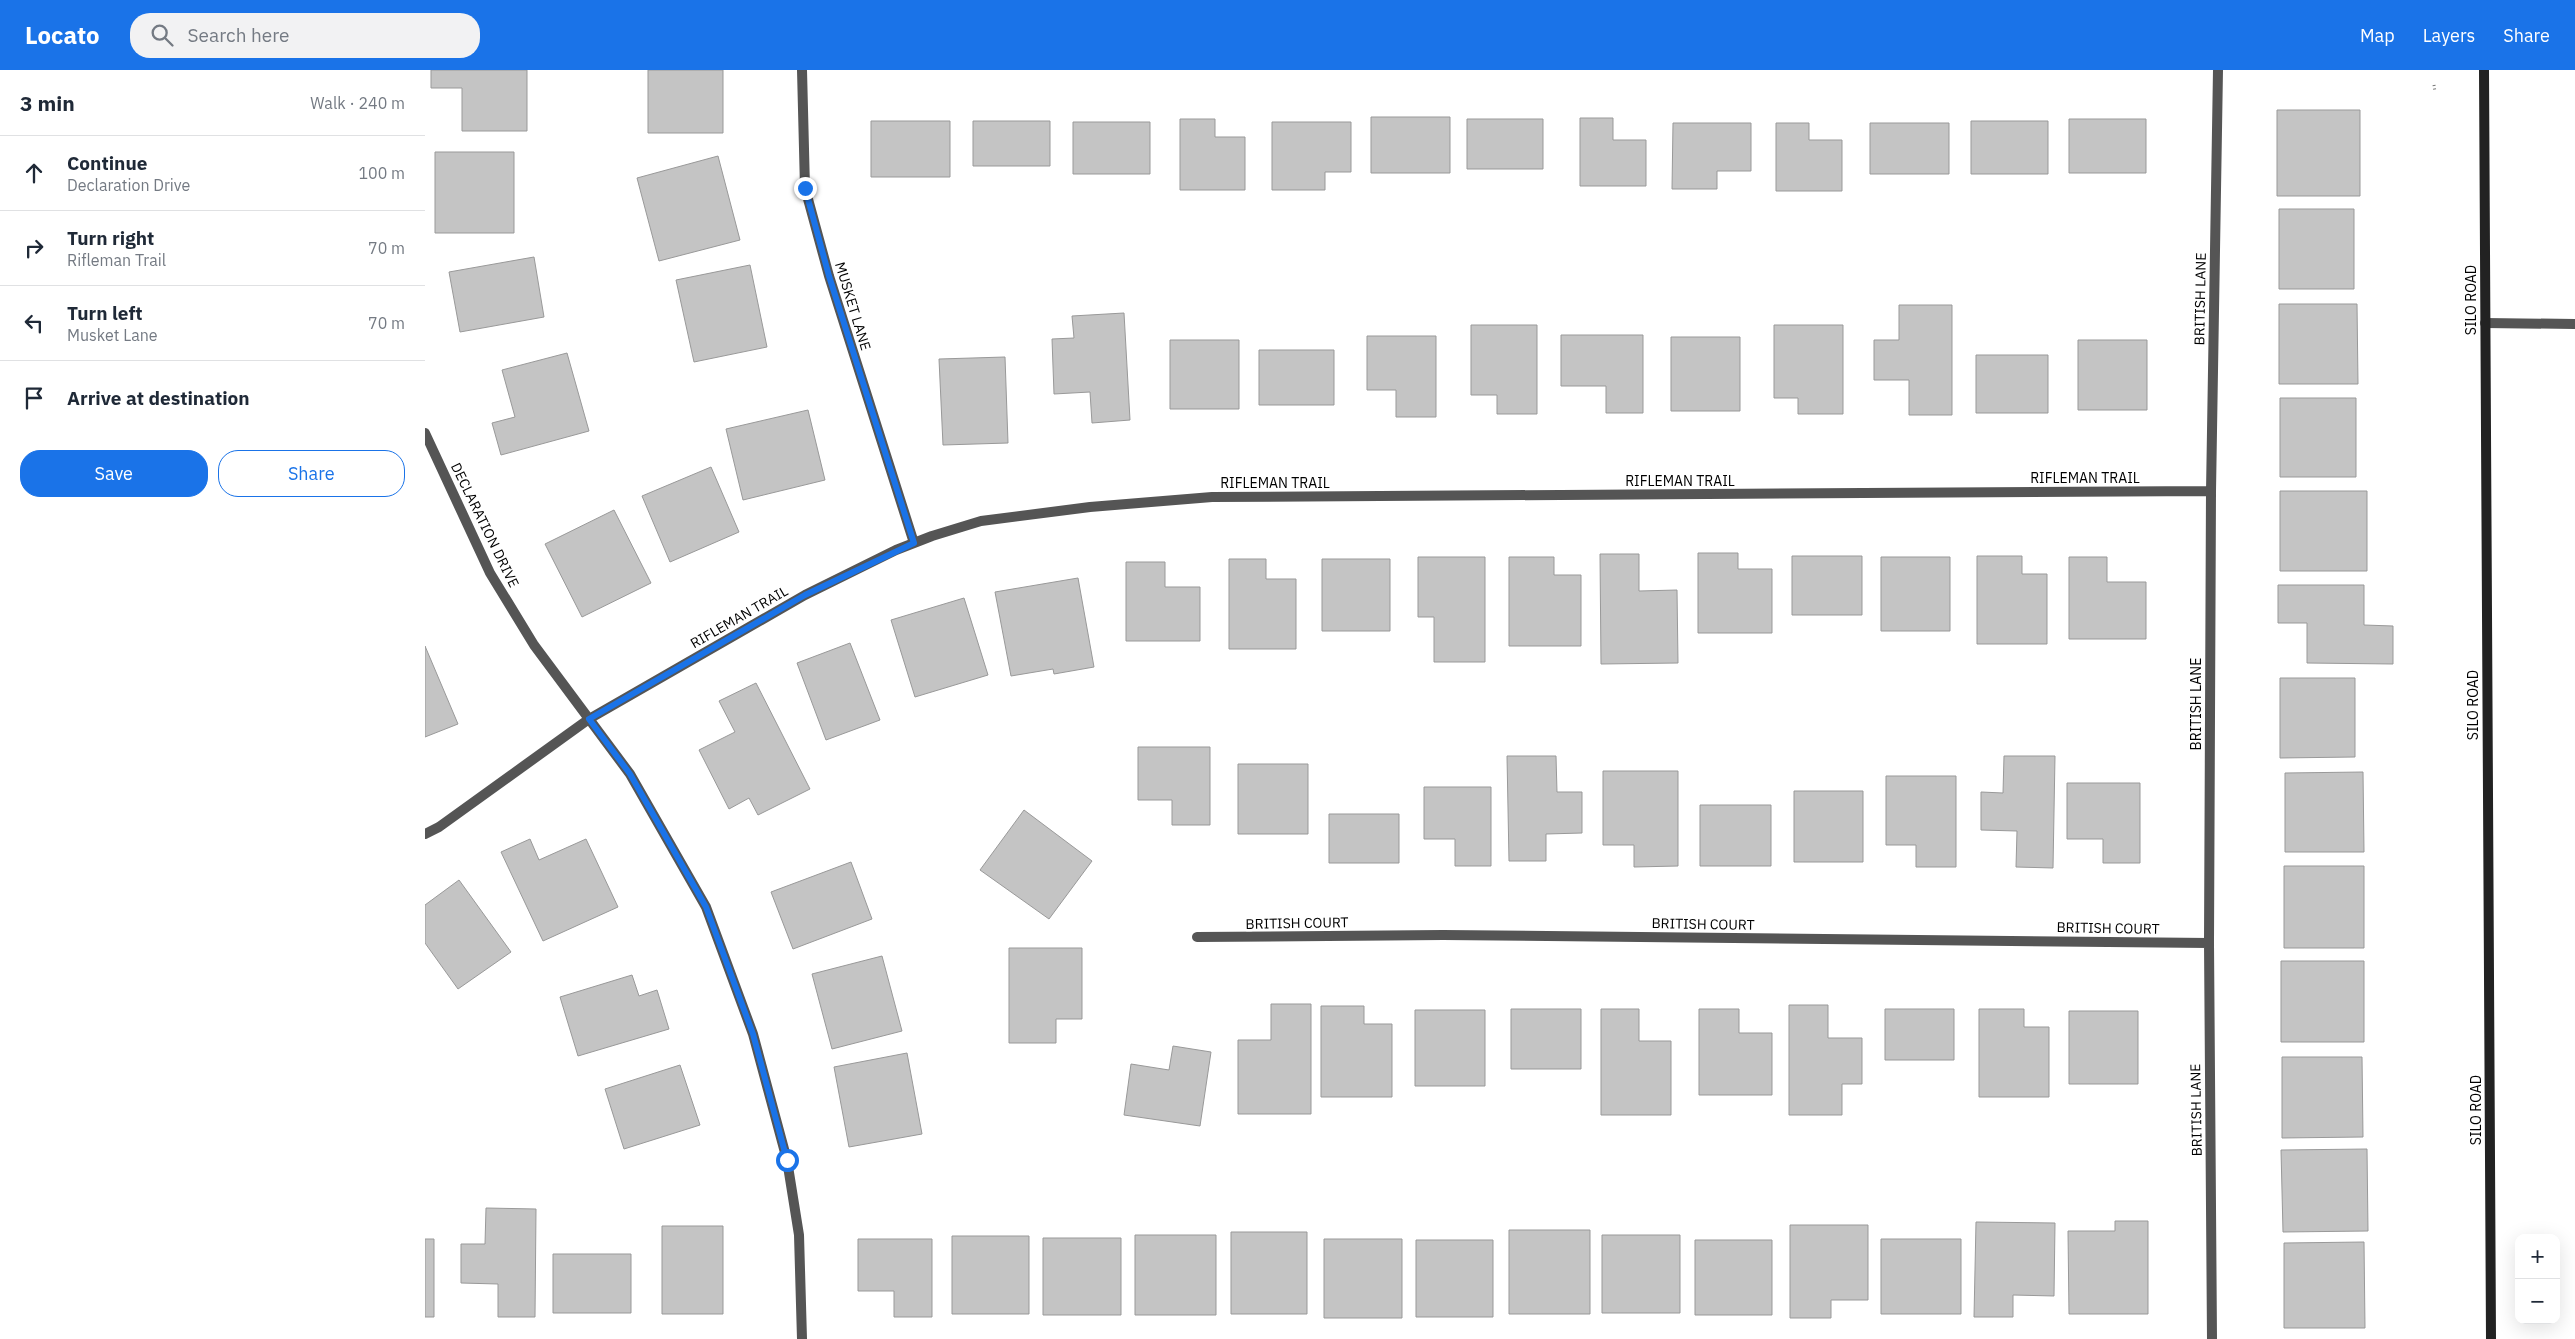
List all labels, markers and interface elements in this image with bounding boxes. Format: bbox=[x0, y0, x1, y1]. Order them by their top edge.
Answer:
search box bbox=[130, 13, 480, 58]
text: Locato bbox=[25, 19, 100, 51]
icon: search bbox=[148, 21, 176, 49]
text: Search here bbox=[188, 23, 289, 47]
text: Map bbox=[2360, 24, 2395, 47]
text: Layers bbox=[2423, 24, 2475, 47]
text: Share bbox=[2503, 24, 2550, 47]
text: 3 min bbox=[20, 89, 75, 117]
text: Walk · 240 m bbox=[310, 93, 405, 113]
text: Continue bbox=[67, 151, 147, 175]
icon: ahead bbox=[20, 159, 48, 187]
text: 100 m bbox=[358, 163, 405, 183]
text: Declaration Drive bbox=[67, 175, 190, 195]
route end bbox=[794, 177, 817, 200]
text: Turn right bbox=[67, 226, 154, 250]
icon: right bbox=[20, 234, 48, 262]
text: 70 m bbox=[368, 238, 405, 258]
text: Rifleman Trail bbox=[67, 250, 166, 270]
street label: BRITISH LANE bbox=[2190, 252, 2210, 346]
street label: MUSKET LANE bbox=[831, 260, 875, 352]
street label: SILO ROAD bbox=[2462, 265, 2480, 335]
text: Turn left bbox=[67, 301, 143, 325]
icon: left bbox=[20, 309, 48, 337]
text: 70 m bbox=[368, 313, 405, 333]
text: Musket Lane bbox=[67, 325, 158, 345]
icon: arrive bbox=[20, 384, 48, 412]
text: Arrive at destination bbox=[67, 386, 250, 410]
button: Save bbox=[20, 450, 208, 497]
button: Share bbox=[218, 450, 405, 497]
street label: DECLARATION DRIVE bbox=[447, 460, 523, 590]
street label: RIFLEMAN TRAIL bbox=[2030, 469, 2140, 487]
street label: RIFLEMAN TRAIL bbox=[1625, 472, 1735, 490]
street label: RIFLEMAN TRAIL bbox=[1220, 474, 1330, 492]
street label: RIFLEMAN TRAIL bbox=[687, 582, 791, 652]
street label: BRITISH LANE bbox=[2187, 658, 2205, 750]
street label: SILO ROAD bbox=[2464, 670, 2482, 740]
street label: BRITISH COURT bbox=[1245, 913, 1349, 933]
street label: BRITISH COURT bbox=[1651, 914, 1755, 934]
street label: BRITISH COURT bbox=[2056, 918, 2160, 938]
street label: BRITISH LANE bbox=[2186, 1063, 2206, 1157]
street label: SILO ROAD bbox=[2467, 1075, 2485, 1145]
route start bbox=[776, 1149, 799, 1172]
map controls bbox=[2515, 1234, 2560, 1324]
button: + bbox=[2515, 1234, 2560, 1279]
button: − bbox=[2515, 1279, 2560, 1324]

